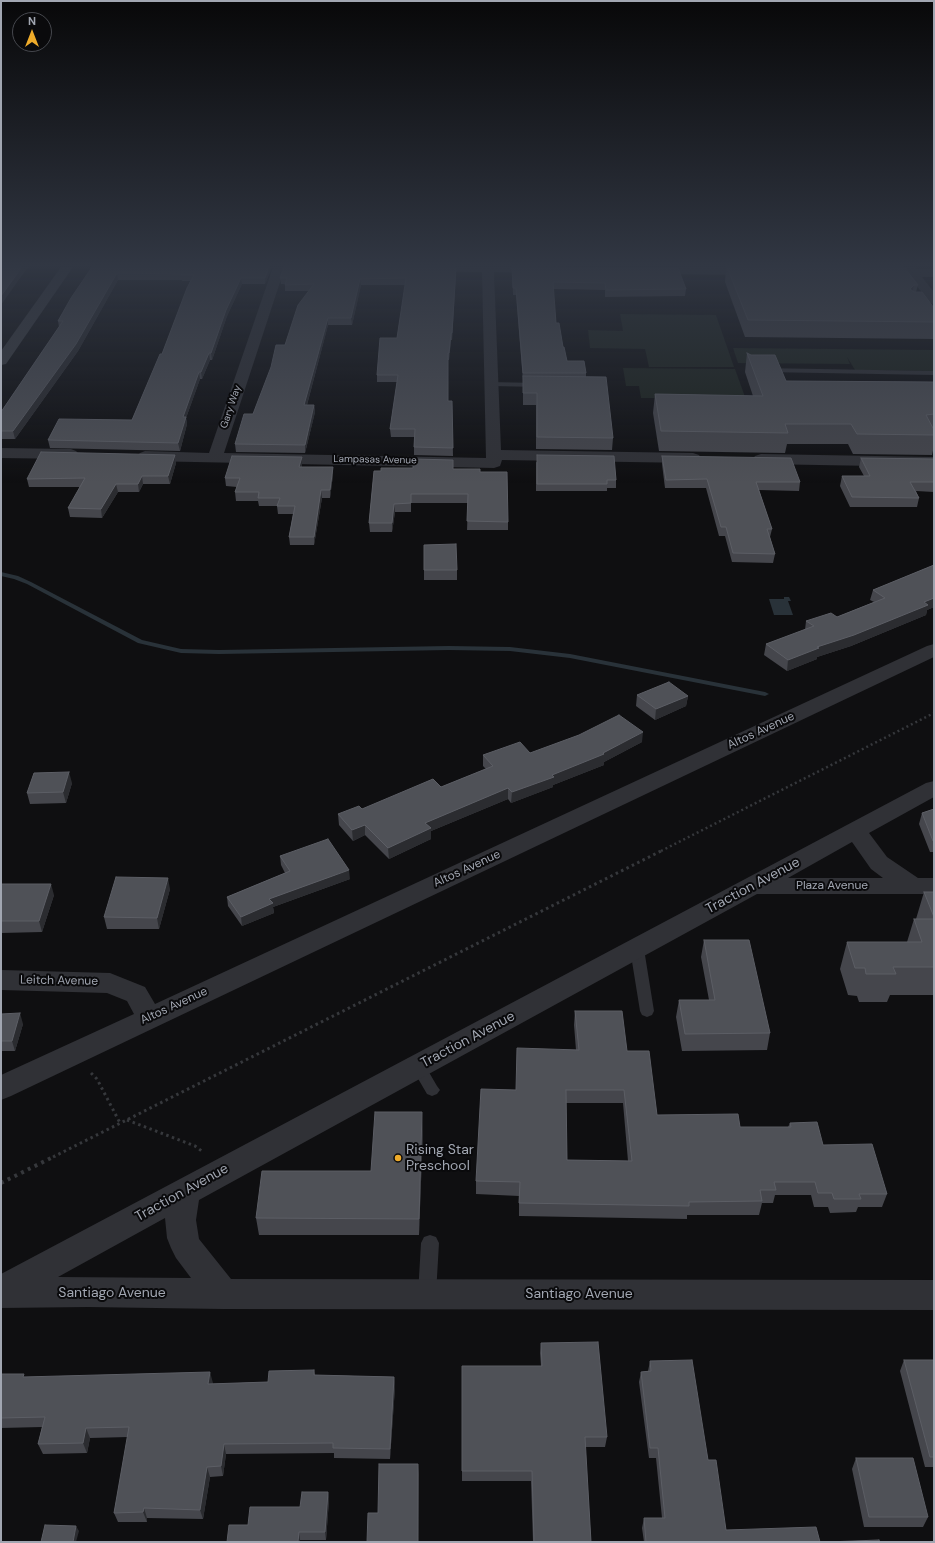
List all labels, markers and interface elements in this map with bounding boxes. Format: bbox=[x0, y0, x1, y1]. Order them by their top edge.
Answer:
north arrow bbox=[12, 12, 52, 52]
text: N bbox=[28, 14, 36, 28]
street label: Gary Way bbox=[218, 384, 244, 430]
street label: Lampasas Avenue bbox=[333, 453, 417, 467]
street label: Altos Avenue bbox=[725, 709, 797, 753]
street label: Altos Avenue bbox=[431, 847, 503, 891]
street label: Traction Avenue bbox=[703, 854, 803, 918]
street label: Plaza Avenue bbox=[796, 879, 868, 893]
street label: Leitch Avenue bbox=[20, 973, 98, 989]
street label: Altos Avenue bbox=[138, 984, 210, 1028]
street label: Traction Avenue bbox=[418, 1008, 518, 1072]
place label: Rising Star Preschool bbox=[406, 1142, 474, 1174]
marker: Rising Star Preschool bbox=[393, 1153, 403, 1163]
street label: Traction Avenue bbox=[132, 1160, 232, 1226]
street label: Santiago Avenue bbox=[58, 1285, 166, 1301]
street label: Santiago Avenue bbox=[525, 1286, 633, 1302]

